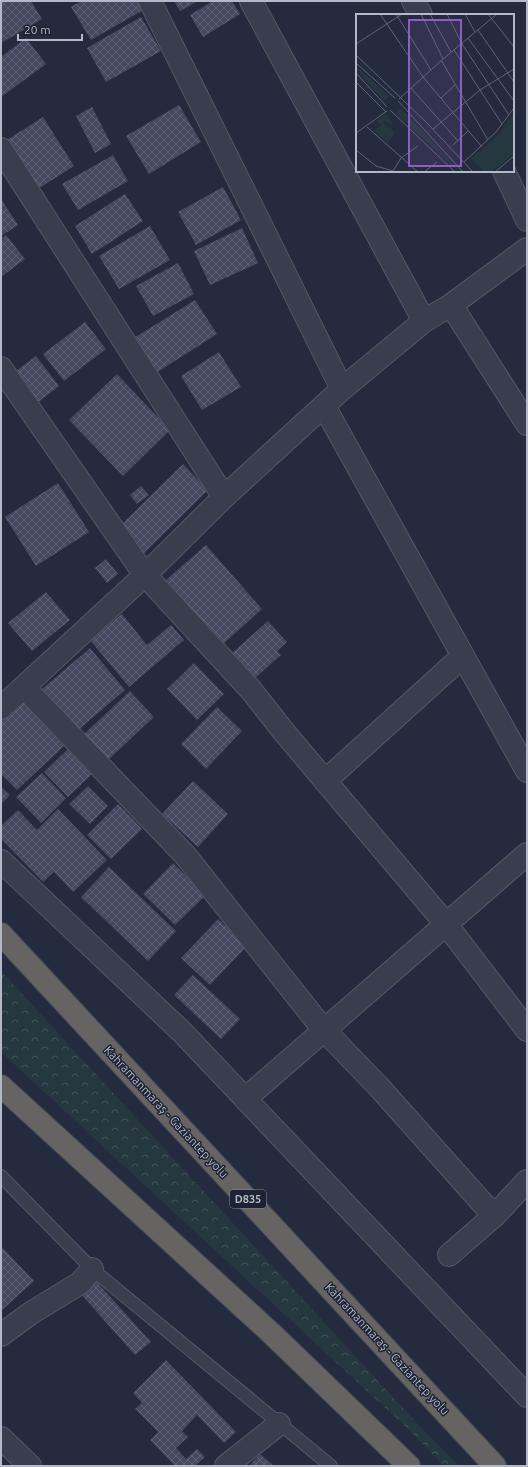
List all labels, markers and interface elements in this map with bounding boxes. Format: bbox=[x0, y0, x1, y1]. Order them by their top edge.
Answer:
inset map bbox=[356, 14, 514, 172]
scale bar bbox=[18, 16, 82, 42]
text: 20 m bbox=[24, 23, 51, 36]
street label: Kahramanmaraş - Gaziantep yolu bbox=[102, 1043, 231, 1180]
road number: D835 bbox=[230, 1190, 266, 1208]
street label: Kahramanmaraş - Gaziantep yolu bbox=[323, 1280, 452, 1417]

